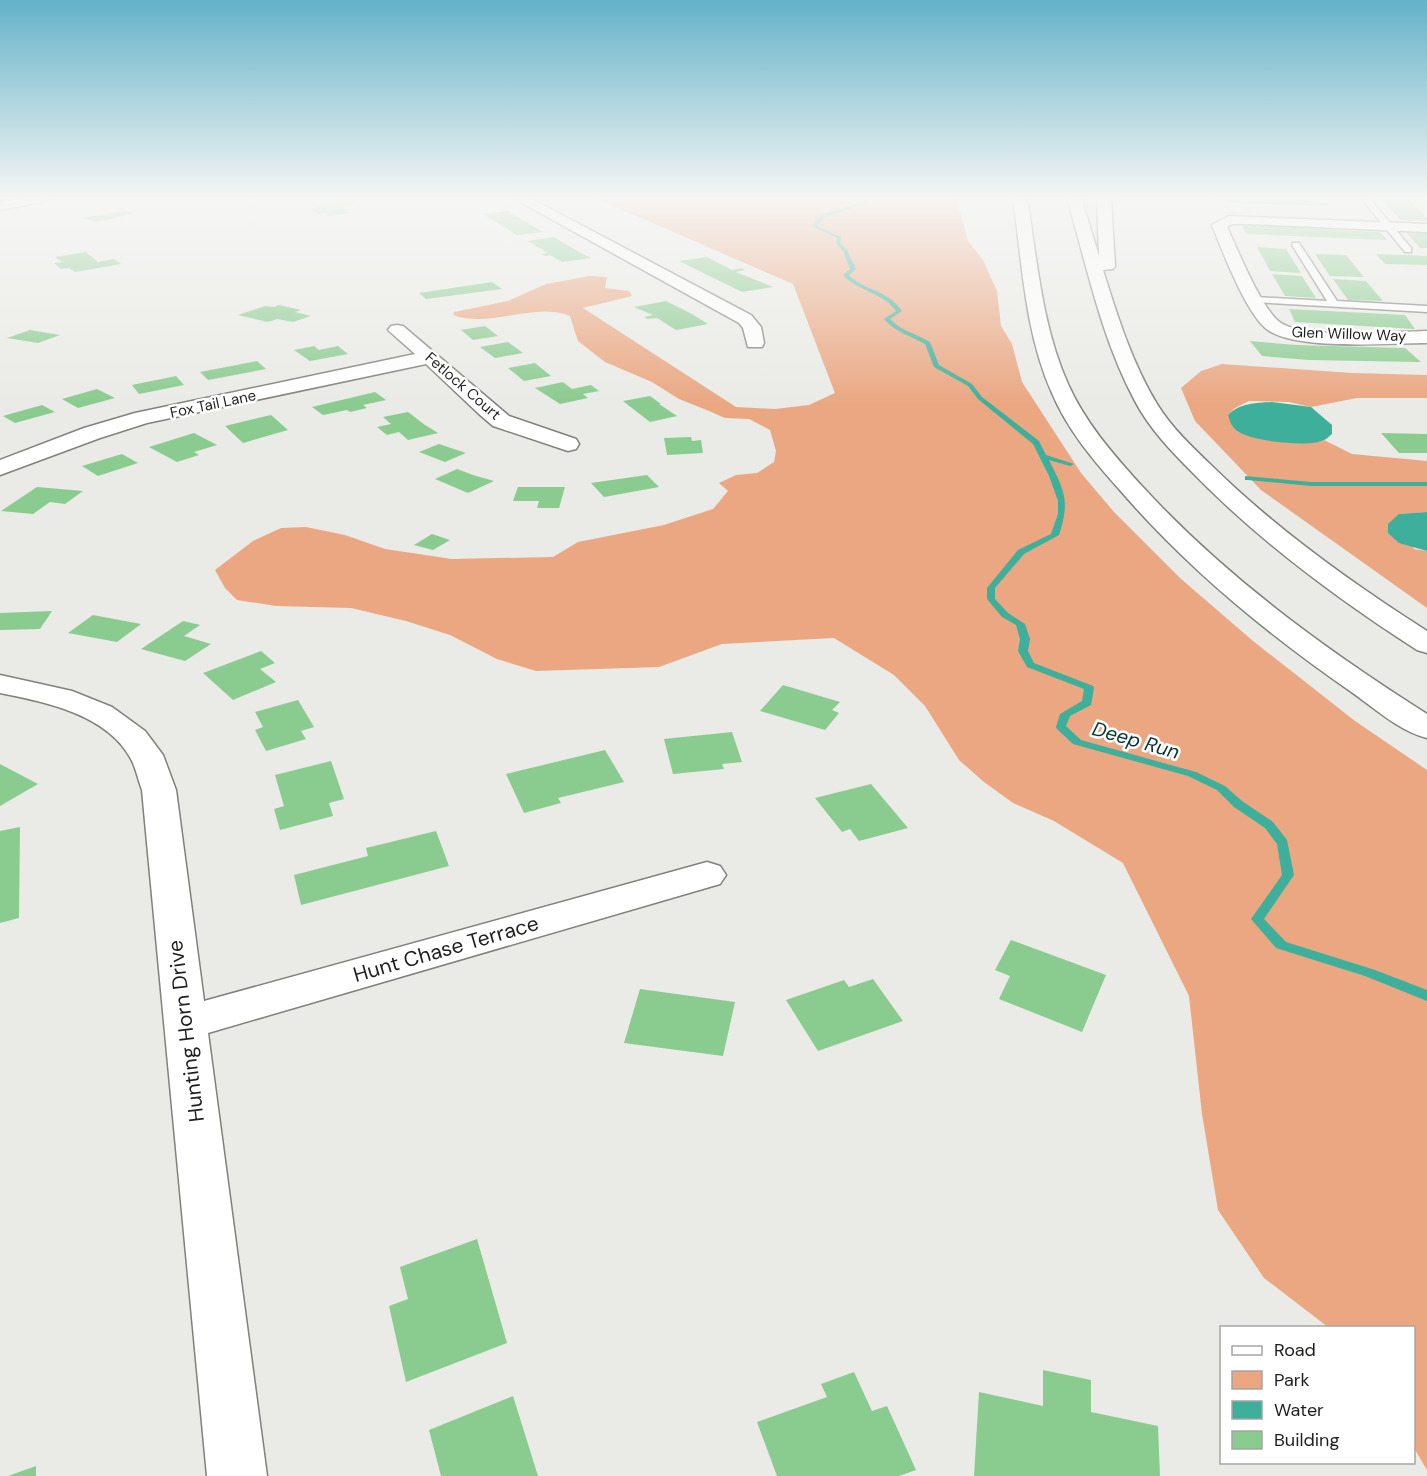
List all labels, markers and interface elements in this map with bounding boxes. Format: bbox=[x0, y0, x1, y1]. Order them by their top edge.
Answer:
street label: Glen Willow Way bbox=[1291, 322, 1407, 346]
street label: Fetlock Court bbox=[421, 348, 505, 424]
street label: Fox Tail Lane bbox=[168, 385, 258, 423]
water label: Deep Run bbox=[1089, 715, 1183, 765]
street label: Hunt Chase Terrace bbox=[350, 909, 542, 989]
street label: Hunting Horn Drive bbox=[161, 938, 211, 1123]
legend bbox=[1220, 1326, 1415, 1464]
text: Road bbox=[1274, 1338, 1316, 1362]
text: Park bbox=[1274, 1368, 1310, 1392]
text: Water bbox=[1274, 1398, 1324, 1422]
text: Building bbox=[1274, 1428, 1339, 1452]

